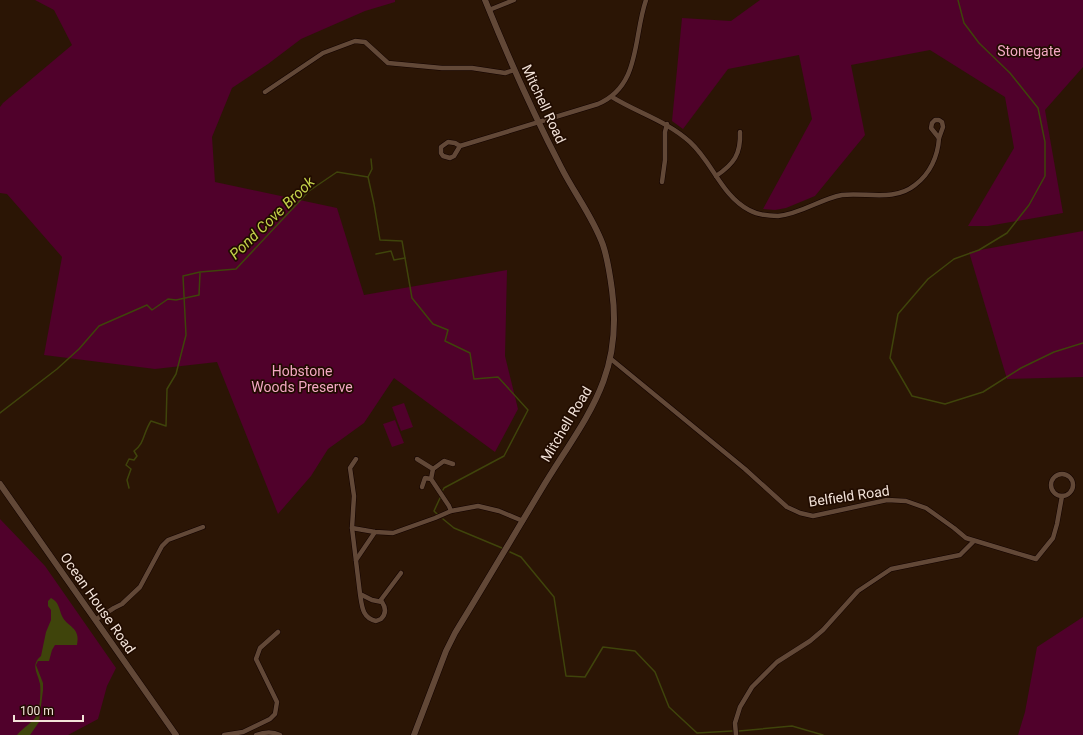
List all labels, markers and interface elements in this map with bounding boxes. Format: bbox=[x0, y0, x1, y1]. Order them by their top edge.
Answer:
park label: Stonegate bbox=[997, 43, 1061, 59]
street label: Mitchell Road bbox=[519, 62, 569, 146]
water label: Pond Cove Brook bbox=[226, 172, 319, 263]
park label: Hobstone Woods Preserve bbox=[251, 363, 353, 395]
street label: Mitchell Road bbox=[537, 383, 595, 465]
street label: Belfield Road bbox=[807, 482, 891, 510]
street label: Ocean House Road bbox=[57, 550, 139, 656]
scale bar bbox=[14, 697, 83, 723]
text: 100 m bbox=[20, 704, 54, 718]

